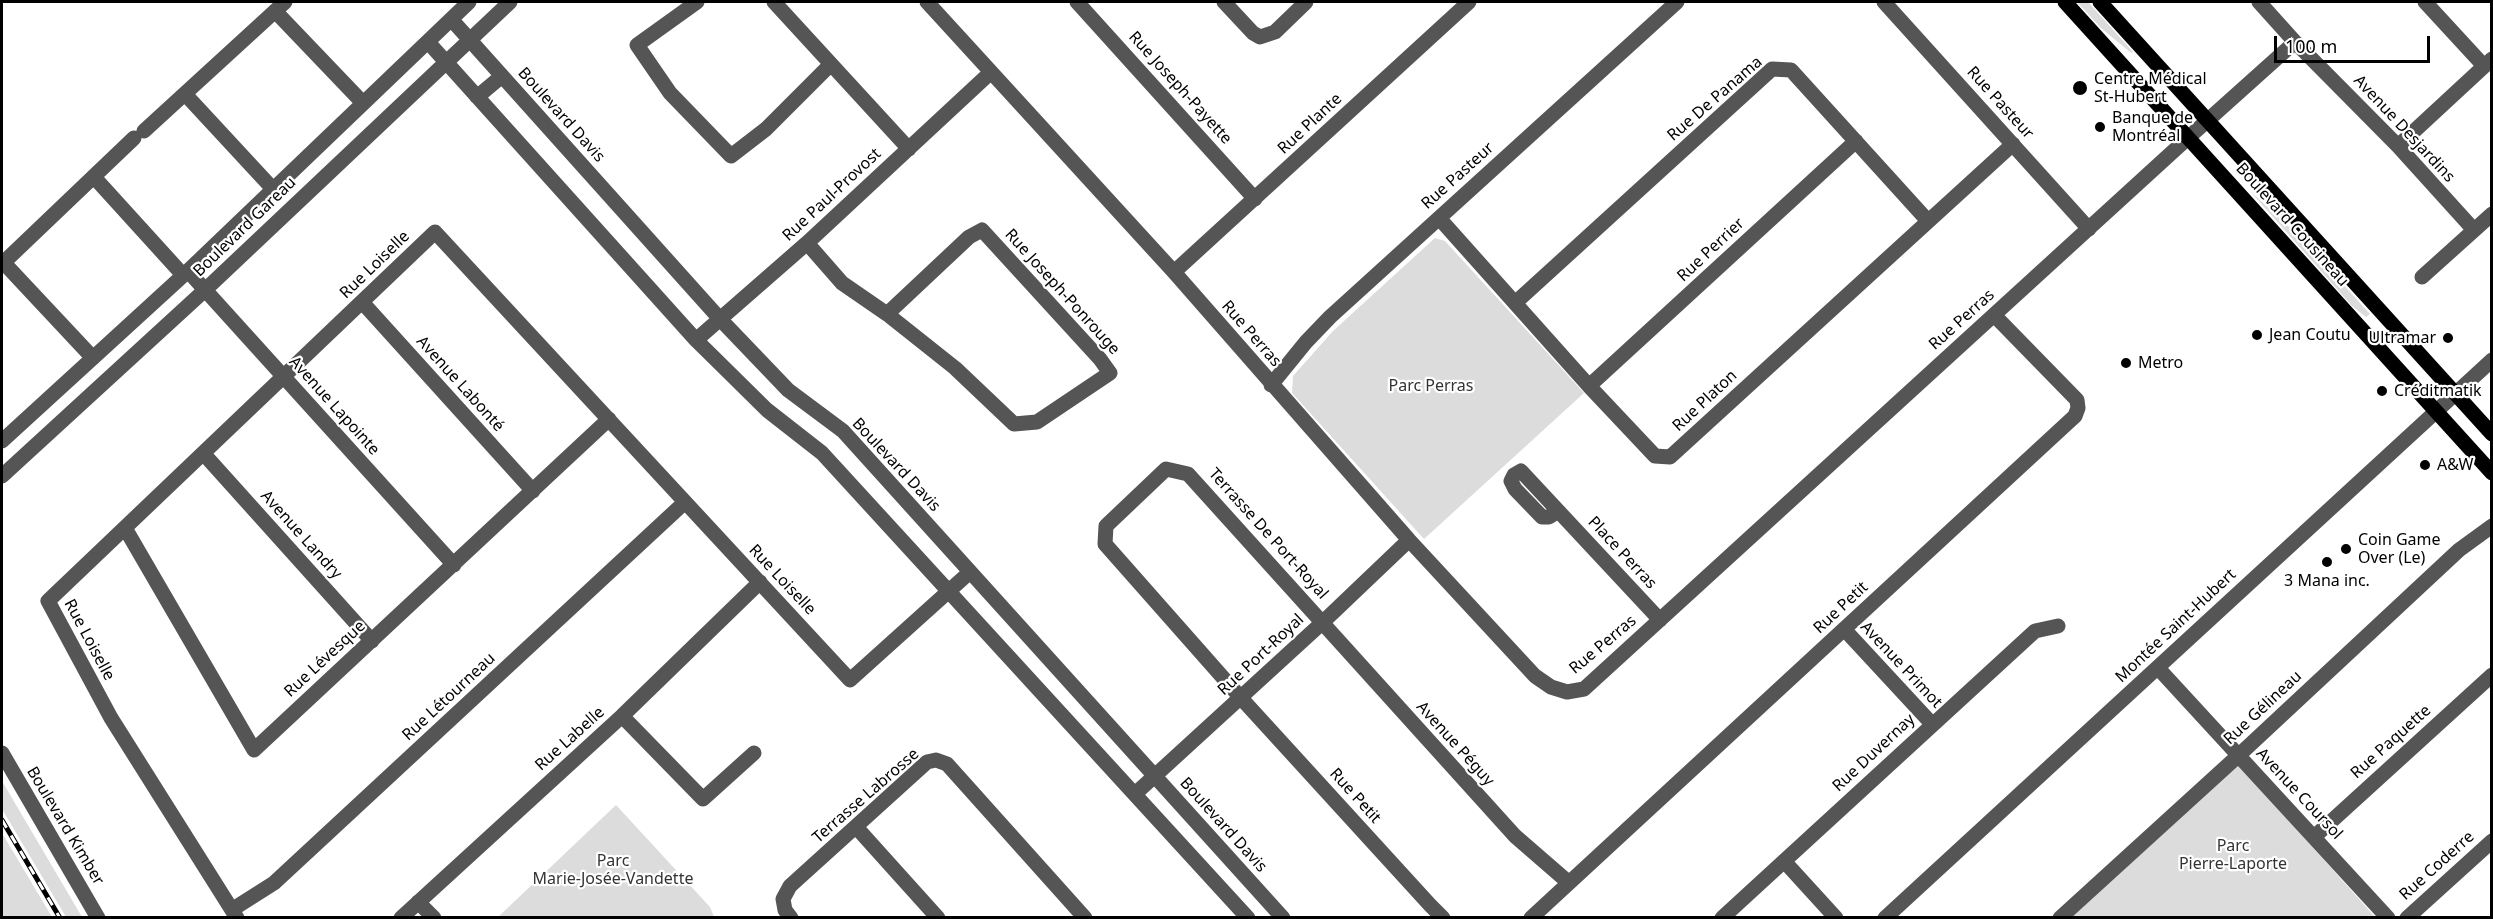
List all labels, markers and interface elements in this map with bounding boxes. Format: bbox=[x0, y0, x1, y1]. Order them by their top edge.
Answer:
scale bar bbox=[2277, 24, 2433, 62]
street label: Rue Joseph-Payette bbox=[1124, 28, 1236, 148]
text: 100 m bbox=[2285, 34, 2337, 58]
street label: Rue De Panama bbox=[1664, 53, 1766, 145]
street label: Rue Pasteur bbox=[1963, 63, 2037, 143]
street label: Boulevard Davis bbox=[513, 64, 609, 166]
place label: Centre Médical St-Hubert bbox=[2094, 69, 2207, 107]
street label: Avenue Desjardins bbox=[2349, 71, 2459, 187]
marker: Centre Médical St-Hubert bbox=[2071, 79, 2089, 97]
street label: Rue Plante bbox=[1274, 90, 1346, 158]
place label: Banque de Montréal bbox=[2112, 108, 2193, 146]
marker: Banque de Montréal bbox=[2093, 120, 2107, 134]
street label: Rue Pasteur bbox=[1418, 139, 1498, 213]
street label: Rue Paul-Provost bbox=[779, 145, 885, 245]
street label: Boulevard Cousineau bbox=[2232, 159, 2352, 291]
street label: Boulevard Gareau bbox=[190, 173, 300, 281]
street label: Rue Perrier bbox=[1673, 214, 1749, 286]
street label: Rue Joseph-Ponrouge bbox=[1000, 225, 1124, 359]
street label: Rue Loiselle bbox=[336, 227, 414, 303]
street label: Rue Perras bbox=[1925, 286, 1999, 354]
street label: Rue Perras bbox=[1217, 297, 1285, 371]
place label: Jean Coutu bbox=[2269, 325, 2351, 345]
marker: Jean Coutu bbox=[2250, 328, 2264, 342]
place label: Ultramar bbox=[2369, 328, 2436, 348]
marker: Ultramar bbox=[2441, 331, 2455, 345]
street label: Avenue Labonté bbox=[412, 332, 508, 436]
street label: Avenue Lapointe bbox=[285, 353, 383, 459]
place label: Metro bbox=[2138, 353, 2183, 373]
marker: Metro bbox=[2119, 356, 2133, 370]
street label: Rue Platon bbox=[1669, 366, 1741, 436]
park label: Parc Perras bbox=[1388, 376, 1474, 396]
place label: Créditmatik bbox=[2394, 381, 2482, 401]
marker: Créditmatik bbox=[2375, 384, 2389, 398]
street label: Boulevard Davis bbox=[848, 414, 944, 516]
place label: A&W bbox=[2437, 455, 2473, 475]
marker: A&W bbox=[2418, 458, 2432, 472]
street label: Terrasse De Port-Royal bbox=[1204, 465, 1332, 603]
street label: Avenue Landry bbox=[256, 487, 346, 583]
street label: Place Perras bbox=[1584, 513, 1660, 593]
place label: Coin Game Over (Le) bbox=[2358, 530, 2441, 568]
street label: Rue Loiselle bbox=[745, 541, 819, 619]
marker: Coin Game Over (Le) bbox=[2339, 542, 2353, 556]
marker: 3 Mana inc. bbox=[2320, 555, 2334, 569]
street label: Montée Saint-Hubert bbox=[2112, 565, 2240, 687]
place label: 3 Mana inc. bbox=[2284, 571, 2370, 591]
street label: Rue Petit bbox=[1810, 578, 1872, 638]
street label: Rue Loiselle bbox=[60, 596, 118, 684]
street label: Rue Port-Royal bbox=[1214, 610, 1308, 700]
street label: Rue Perras bbox=[1566, 612, 1640, 678]
street label: Rue Lévesque bbox=[281, 617, 369, 701]
street label: Avenue Primot bbox=[1856, 618, 1946, 712]
street label: Rue Létourneau bbox=[399, 649, 499, 745]
street label: Rue Gélineau bbox=[2220, 667, 2306, 749]
street label: Avenue Péguy bbox=[1412, 698, 1498, 790]
street label: Rue Paquette bbox=[2347, 701, 2435, 783]
street label: Rue Labelle bbox=[531, 703, 609, 775]
street label: Rue Duvernay bbox=[1829, 710, 1919, 796]
street label: Avenue Coursol bbox=[2252, 744, 2346, 844]
street label: Terrasse Labrosse bbox=[809, 745, 923, 847]
street label: Boulevard Kimber bbox=[22, 763, 108, 889]
street label: Rue Petit bbox=[1325, 765, 1385, 827]
street label: Boulevard Davis bbox=[1175, 774, 1271, 876]
street label: Rue Coderre bbox=[2396, 828, 2478, 904]
park label: Parc Pierre-Laporte bbox=[2179, 836, 2287, 874]
park label: Parc Marie-Josée-Vandette bbox=[533, 851, 693, 889]

